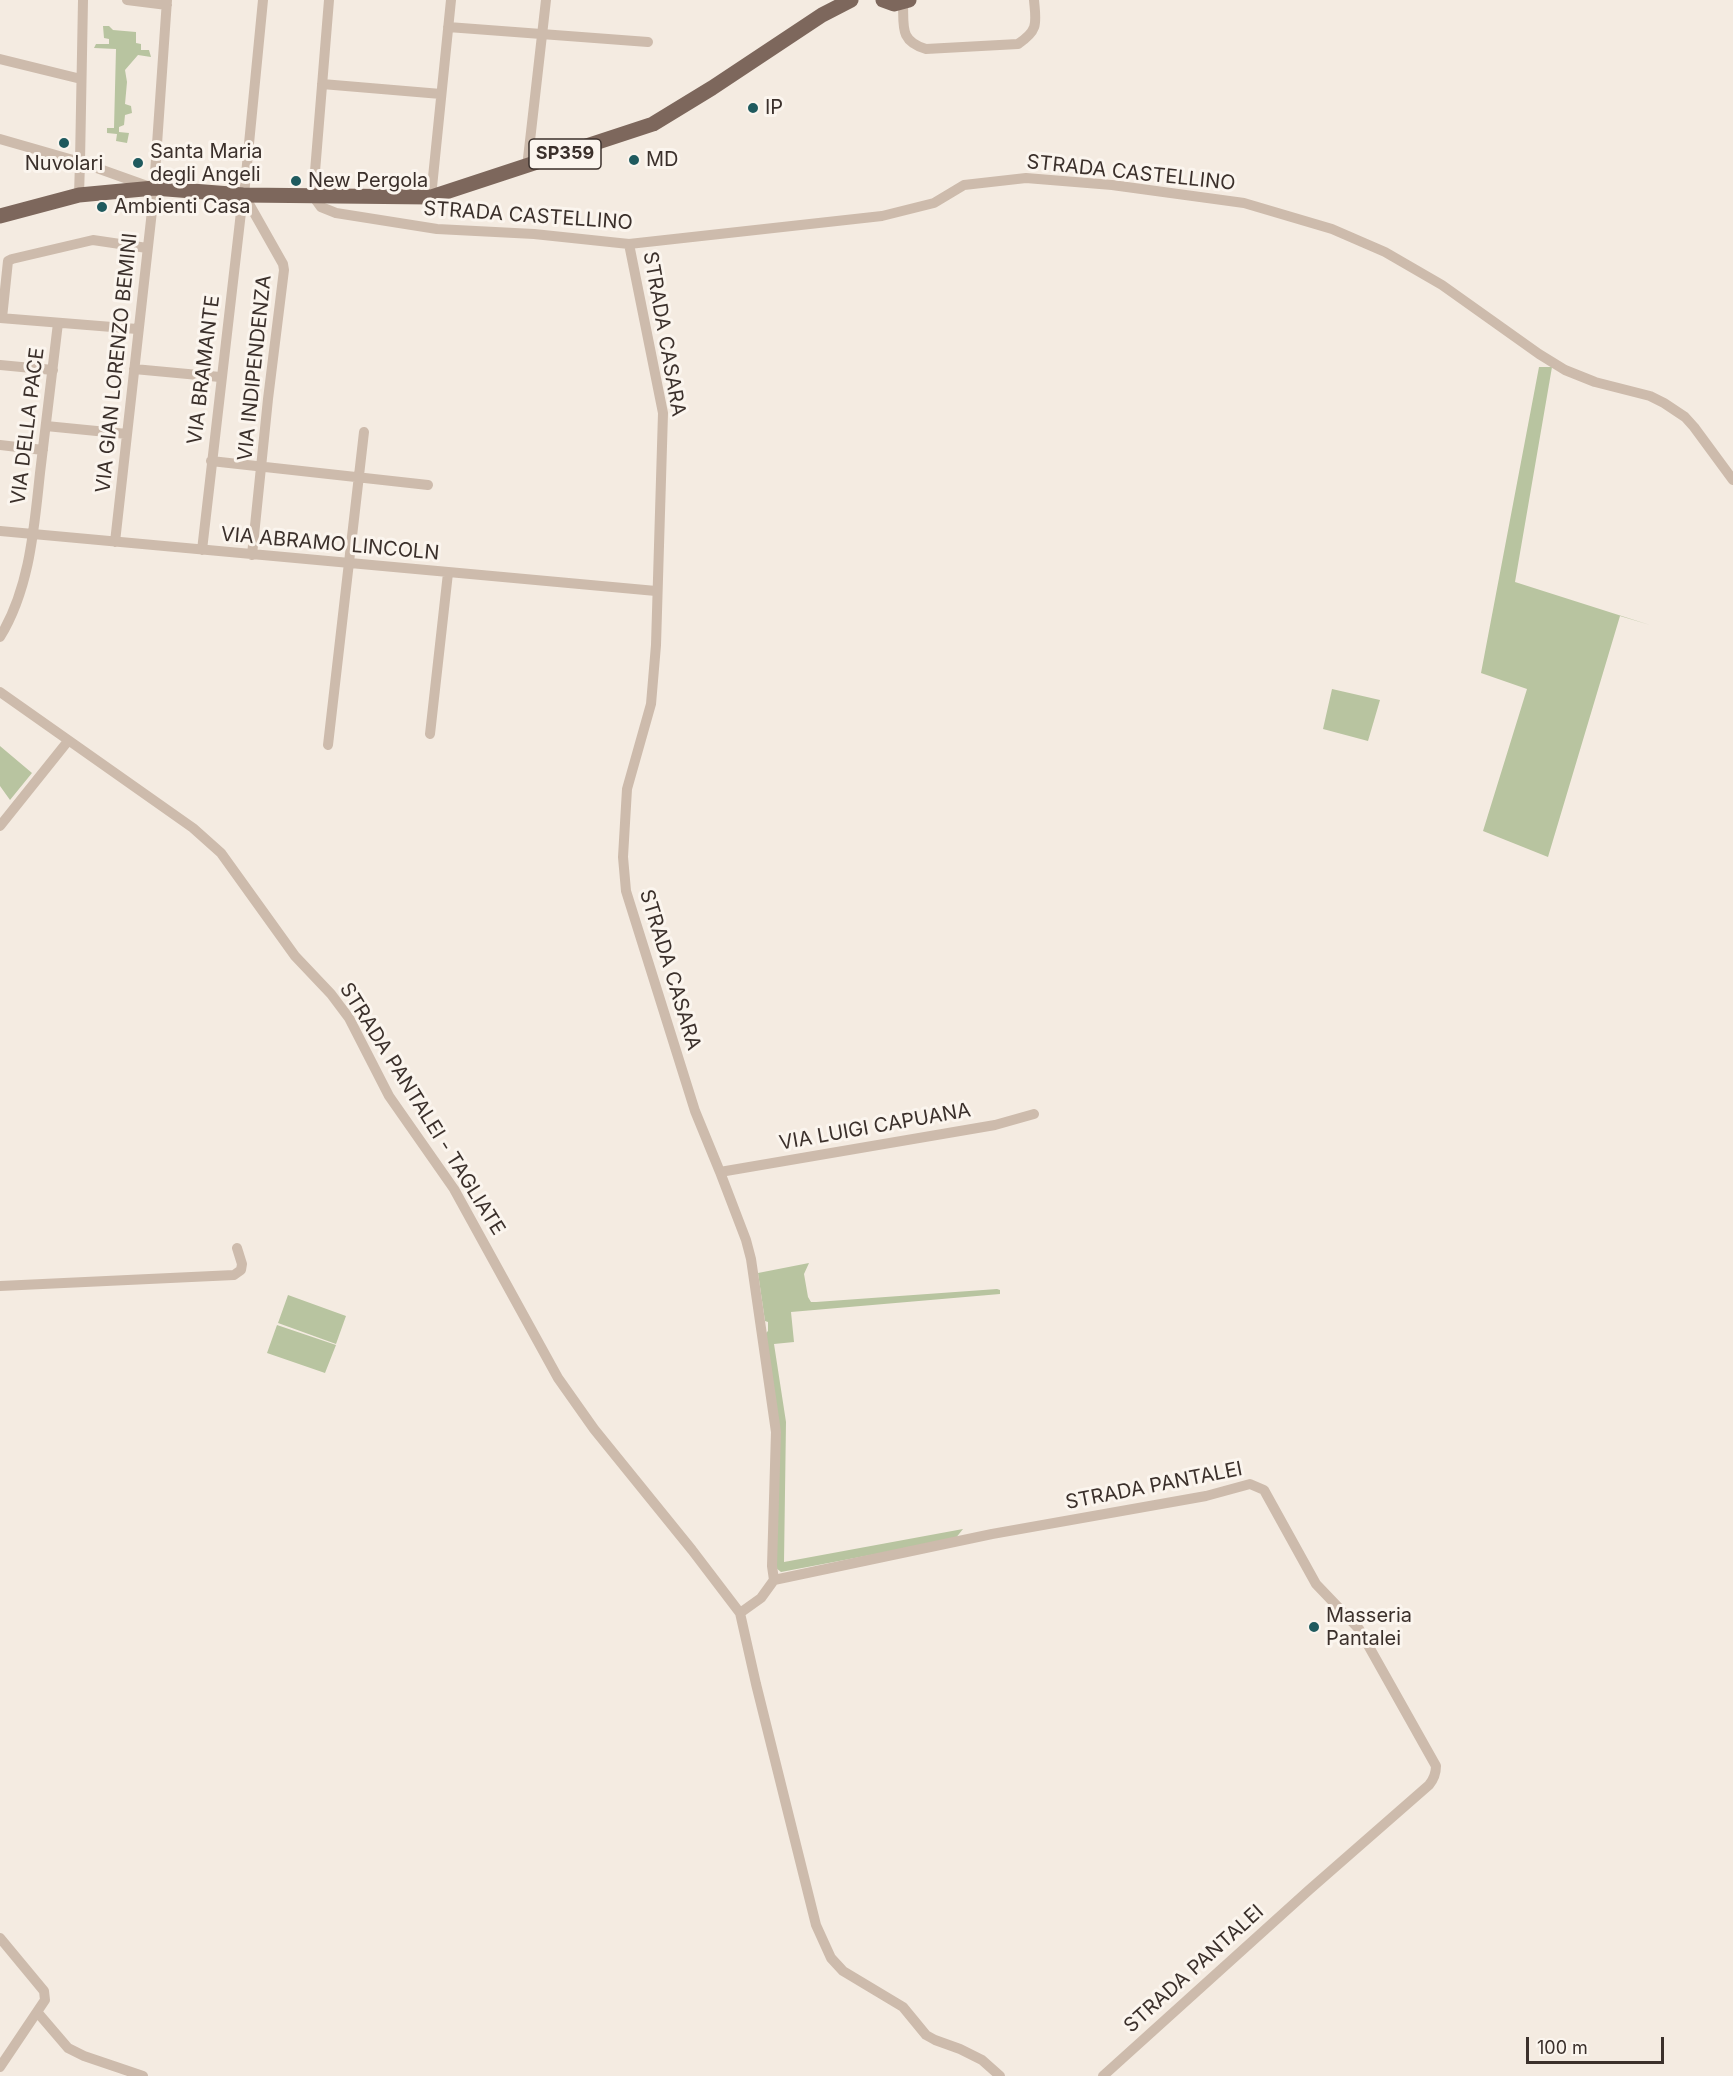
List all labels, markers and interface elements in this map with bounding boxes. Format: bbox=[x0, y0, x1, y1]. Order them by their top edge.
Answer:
place label: IP bbox=[765, 96, 783, 120]
marker: IP bbox=[746, 101, 760, 115]
marker: Nuvolari bbox=[57, 136, 71, 150]
road number: SP359 bbox=[529, 139, 601, 169]
place label: Santa Maria degli Angeli bbox=[150, 140, 263, 187]
place label: MD bbox=[646, 148, 678, 172]
street label: STRADA CASTELLINO bbox=[1025, 150, 1237, 196]
place label: Nuvolari bbox=[25, 152, 103, 176]
marker: MD bbox=[627, 153, 641, 167]
marker: Santa Maria degli Angeli bbox=[131, 156, 145, 170]
place label: New Pergola bbox=[308, 169, 428, 193]
marker: New Pergola bbox=[289, 174, 303, 188]
place label: Ambienti Casa bbox=[114, 195, 251, 219]
street label: STRADA CASTELLINO bbox=[423, 197, 633, 235]
marker: Ambienti Casa bbox=[95, 200, 109, 214]
street label: VIA GIAN LORENZO BEMINI bbox=[91, 232, 143, 494]
street label: STRADA CASARA bbox=[638, 250, 690, 418]
street label: VIA INDIPENDENZA bbox=[233, 274, 277, 462]
street label: VIA BRAMANTE bbox=[183, 294, 225, 446]
street label: VIA DELLA PACE bbox=[6, 346, 50, 506]
street label: VIA ABRAMO LINCOLN bbox=[220, 522, 440, 566]
street label: STRADA CASARA bbox=[634, 887, 706, 1053]
street label: STRADA PANTALEI - TAGLIATE bbox=[334, 978, 510, 1240]
street label: VIA LUIGI CAPUANA bbox=[777, 1098, 973, 1156]
street label: STRADA PANTALEI bbox=[1064, 1457, 1244, 1515]
place label: Masseria Pantalei bbox=[1326, 1604, 1412, 1651]
marker: Masseria Pantalei bbox=[1307, 1620, 1321, 1634]
street label: STRADA PANTALEI bbox=[1119, 1900, 1269, 2038]
scale bar bbox=[1529, 2025, 1667, 2063]
text: 100 m bbox=[1537, 2037, 1588, 2058]

